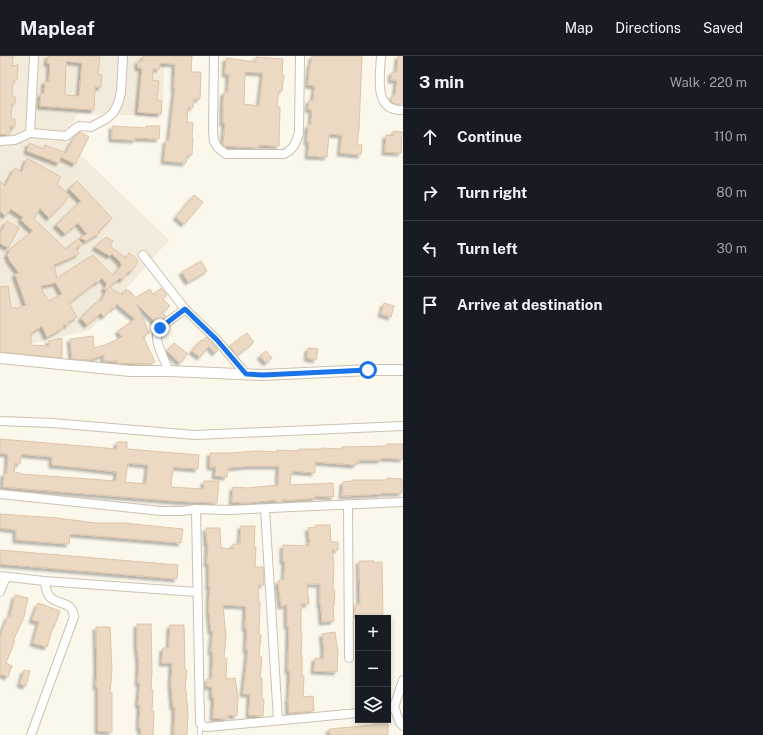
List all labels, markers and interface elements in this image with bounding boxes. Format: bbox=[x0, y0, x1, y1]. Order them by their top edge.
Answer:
text: Mapleaf bbox=[20, 17, 94, 39]
text: Map bbox=[565, 20, 593, 36]
text: Directions bbox=[615, 20, 681, 36]
text: Saved bbox=[703, 20, 743, 36]
text: 3 min bbox=[419, 72, 464, 92]
text: Walk · 220 m bbox=[670, 75, 747, 90]
icon: ahead bbox=[419, 126, 441, 148]
text: Continue bbox=[457, 128, 522, 145]
text: 110 m bbox=[714, 129, 747, 144]
icon: right bbox=[419, 182, 441, 204]
text: Turn right bbox=[457, 184, 527, 201]
text: 80 m bbox=[716, 185, 747, 200]
icon: left bbox=[419, 238, 441, 260]
text: Turn left bbox=[457, 240, 518, 257]
text: 30 m bbox=[717, 241, 747, 256]
icon: arrive bbox=[419, 294, 441, 316]
text: Arrive at destination bbox=[457, 296, 602, 313]
route end bbox=[151, 319, 169, 337]
route start bbox=[359, 361, 377, 379]
map controls bbox=[355, 615, 391, 723]
button: + bbox=[355, 615, 391, 651]
button: − bbox=[355, 651, 391, 687]
button: layers bbox=[355, 687, 391, 723]

